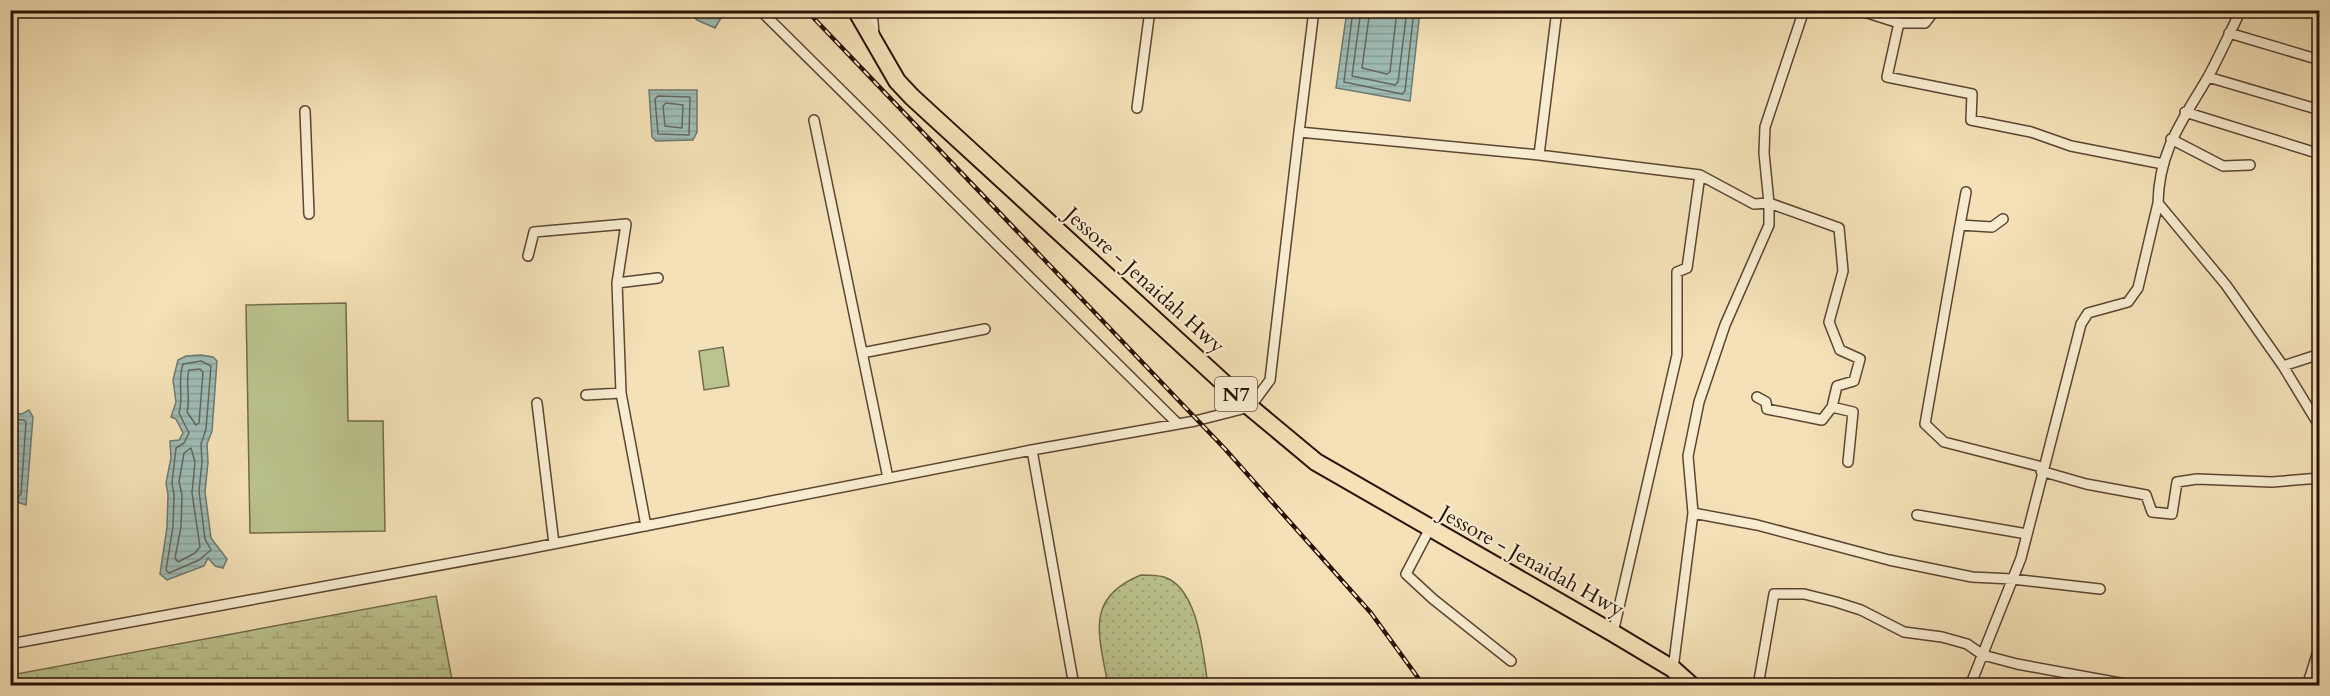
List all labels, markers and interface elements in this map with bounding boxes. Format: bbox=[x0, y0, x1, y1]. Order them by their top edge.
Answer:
street label: Jessore - Jenaidah Hwy bbox=[1056, 199, 1231, 360]
road number: N7 bbox=[1215, 377, 1257, 411]
street label: Jessore - Jenaidah Hwy bbox=[1432, 497, 1629, 624]

